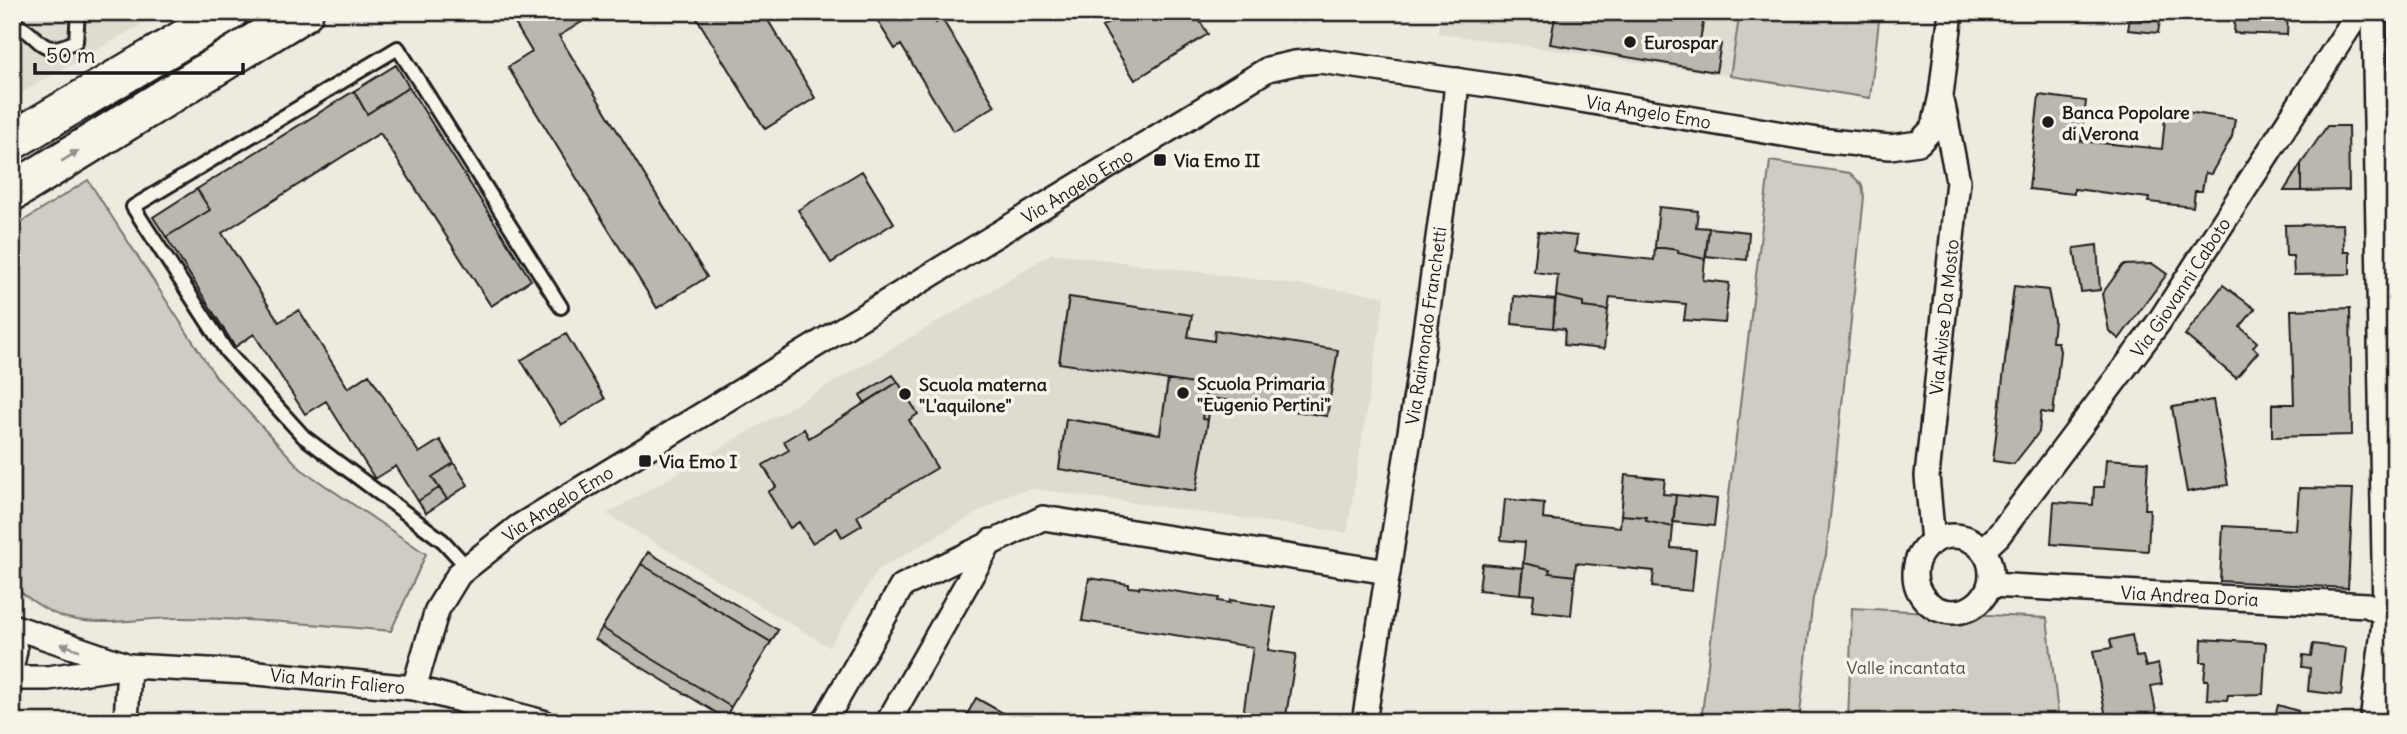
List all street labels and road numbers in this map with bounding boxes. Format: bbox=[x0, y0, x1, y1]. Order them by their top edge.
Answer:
street label: Via Angelo Emo bbox=[1584, 90, 1713, 133]
street label: Via Angelo Emo bbox=[1017, 143, 1137, 228]
street label: Via Giovanni Caboto bbox=[2125, 213, 2235, 362]
street label: Via Raimondo Franchetti bbox=[1400, 225, 1451, 426]
street label: Via Alvise Da Mosto bbox=[1924, 238, 1963, 396]
street label: Via Angelo Emo bbox=[497, 460, 617, 547]
street label: Via Andrea Doria bbox=[2120, 580, 2259, 611]
street label: Via Marin Faliero bbox=[269, 663, 406, 699]

